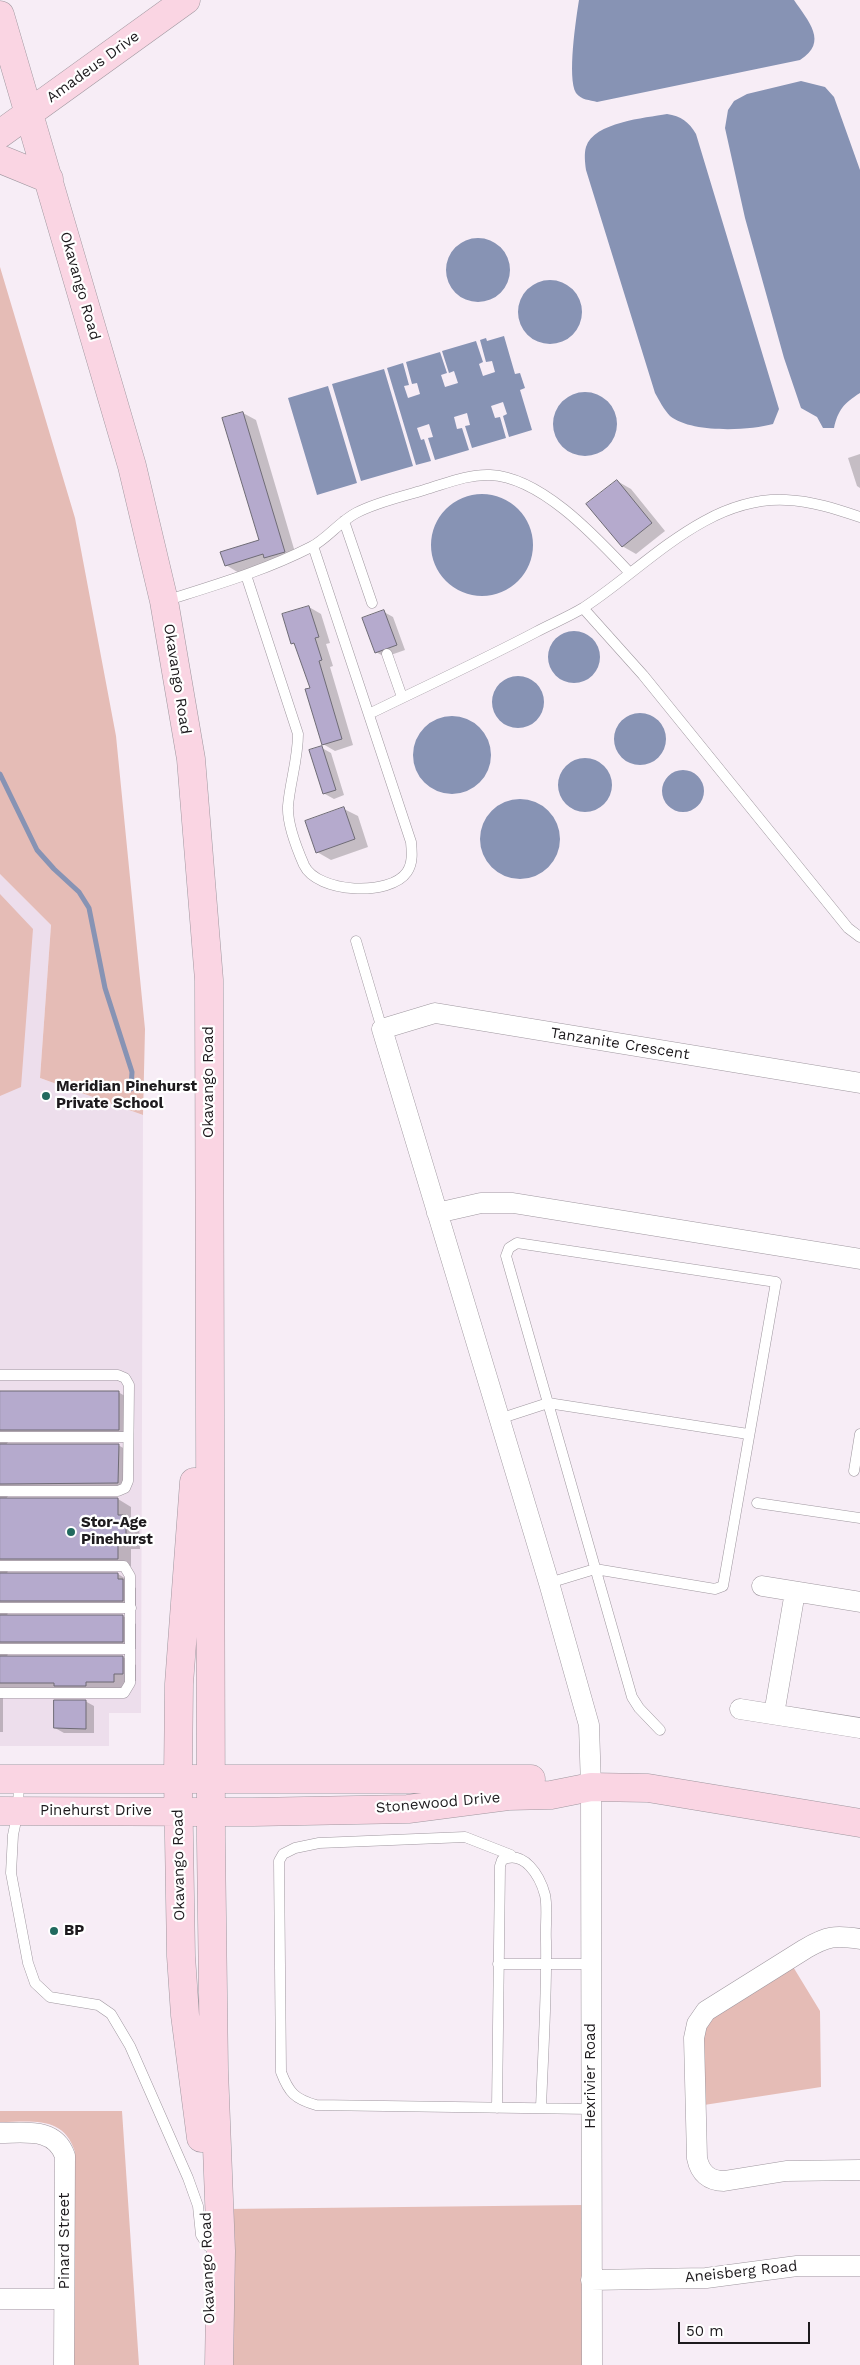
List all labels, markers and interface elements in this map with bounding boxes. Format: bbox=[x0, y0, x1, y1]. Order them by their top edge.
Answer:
street label: Amadeus Drive bbox=[43, 27, 143, 107]
street label: Okavango Road bbox=[56, 230, 104, 342]
street label: Okavango Road bbox=[159, 622, 195, 736]
street label: Tanzanite Crescent bbox=[549, 1024, 691, 1064]
street label: Okavango Road bbox=[200, 1026, 218, 1138]
place label: Meridian Pinehurst Private School bbox=[56, 1078, 197, 1113]
marker: Meridian Pinehurst Private School bbox=[40, 1090, 52, 1102]
place label: Stor-Age Pinehurst bbox=[81, 1514, 153, 1549]
marker: Stor-Age Pinehurst bbox=[65, 1526, 77, 1538]
street label: Stonewood Drive bbox=[375, 1789, 501, 1817]
street label: Pinehurst Drive bbox=[40, 1802, 152, 1820]
street label: Okavango Road bbox=[169, 1809, 189, 1921]
place label: BP bbox=[64, 1922, 84, 1940]
marker: BP bbox=[48, 1925, 60, 1937]
street label: Hexrivier Road bbox=[582, 2023, 600, 2129]
street label: Pinard Street bbox=[56, 2193, 74, 2289]
street label: Okavango Road bbox=[197, 2212, 219, 2324]
street label: Aneisberg Road bbox=[684, 2257, 798, 2287]
scale bar bbox=[680, 2312, 812, 2344]
text: 50 m bbox=[686, 2322, 723, 2340]

